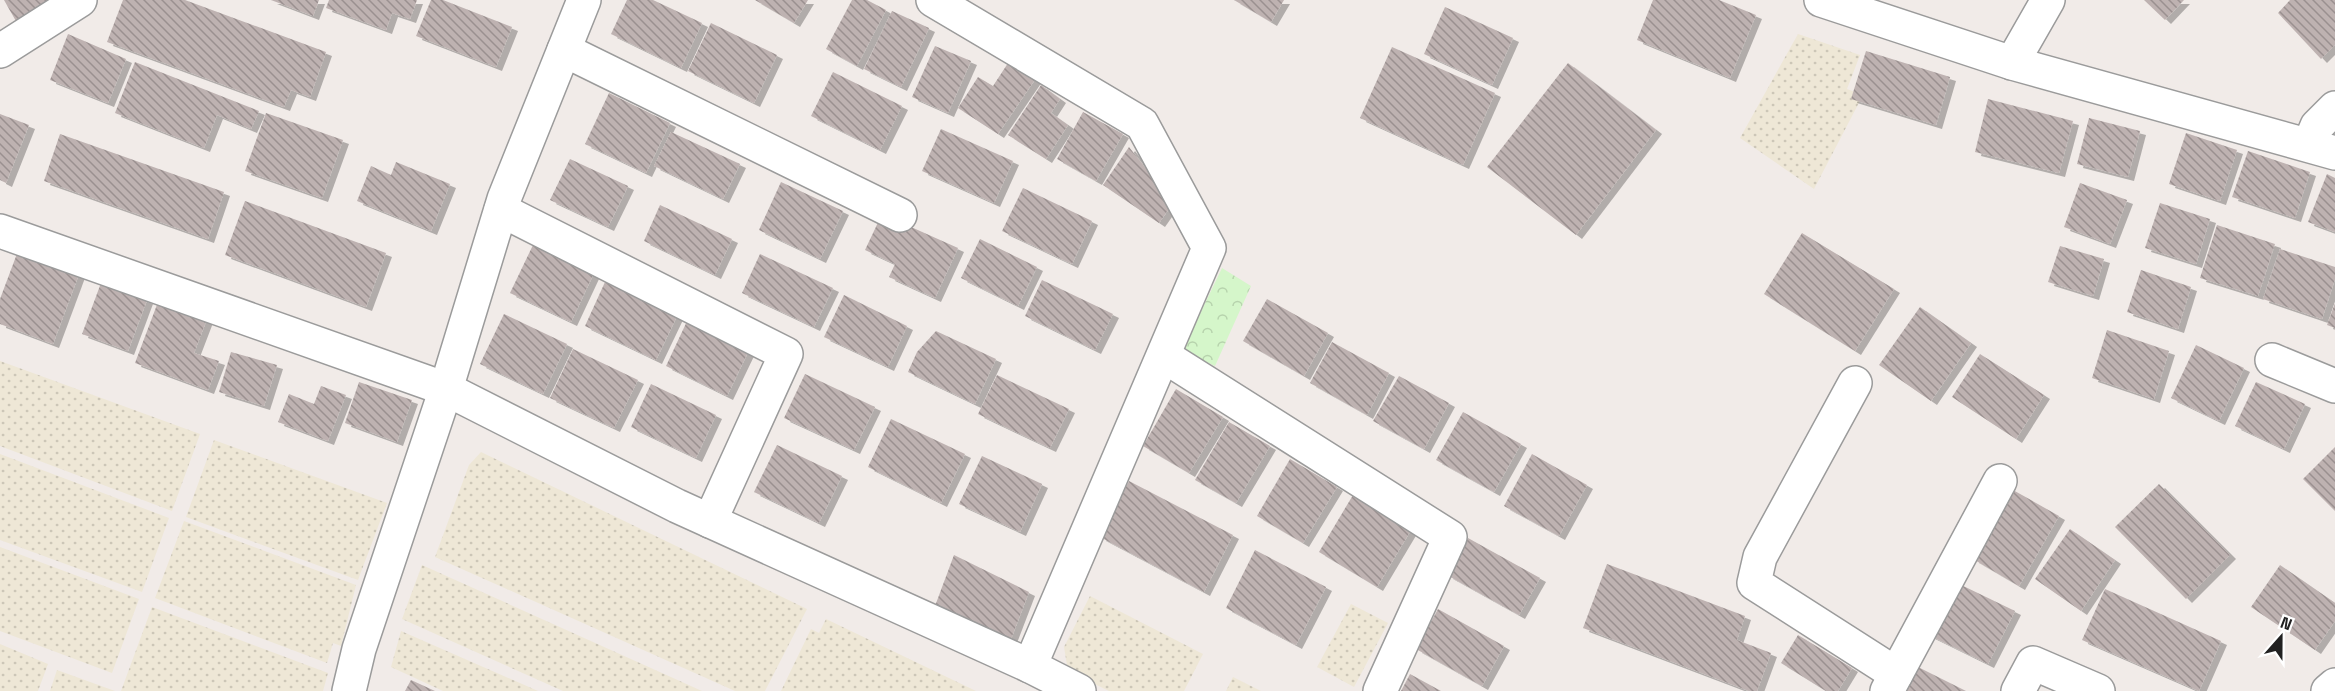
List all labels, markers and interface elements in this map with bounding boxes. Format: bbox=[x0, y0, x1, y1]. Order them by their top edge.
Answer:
north arrow bbox=[2251, 607, 2311, 667]
text: N bbox=[2277, 612, 2295, 635]

